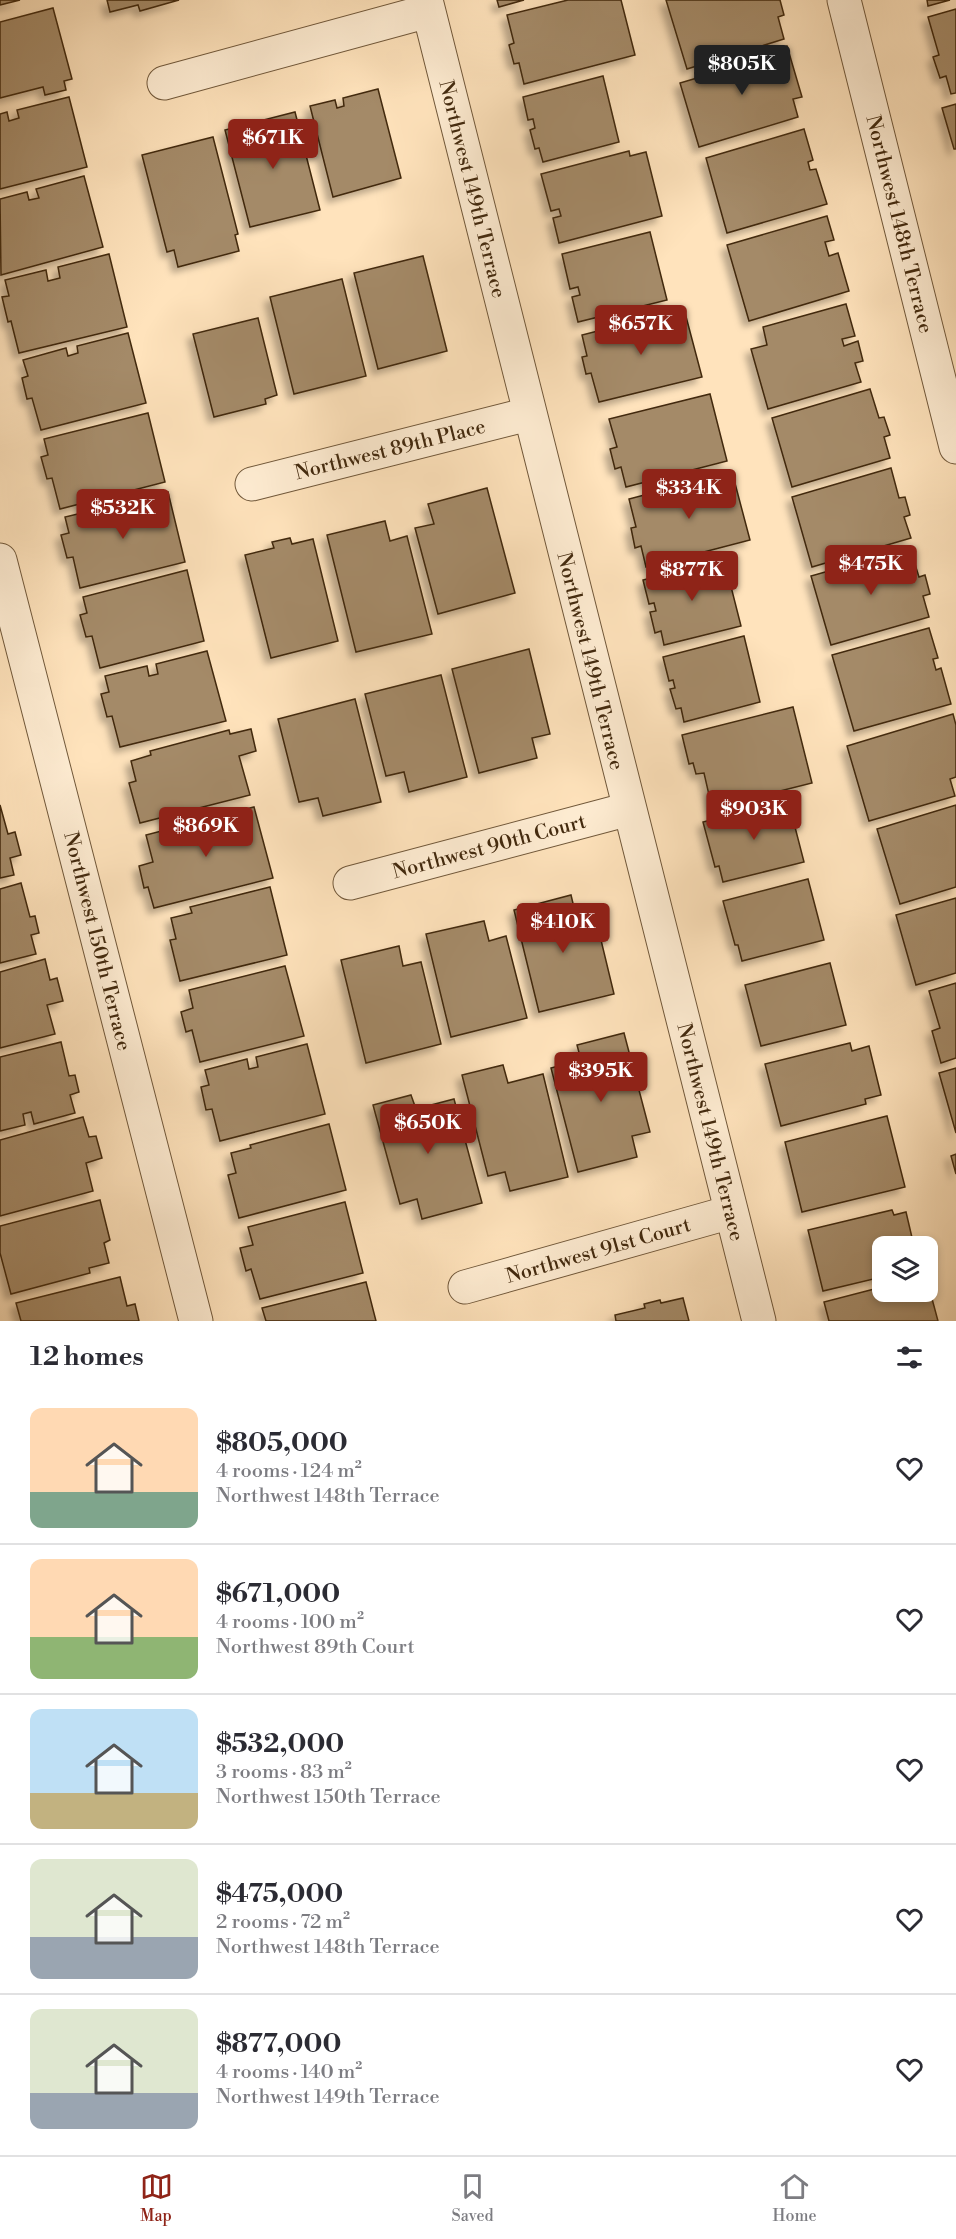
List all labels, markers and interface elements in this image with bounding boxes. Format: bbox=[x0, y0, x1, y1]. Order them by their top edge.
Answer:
pin: $805K bbox=[700, 45, 784, 96]
text: $805K bbox=[708, 52, 776, 77]
street label: Northwest 149th Terrace bbox=[432, 78, 511, 301]
street label: Northwest 148th Terrace bbox=[859, 113, 938, 336]
pin: $671K bbox=[231, 119, 315, 170]
text: $671K bbox=[242, 126, 304, 151]
pin: $657K bbox=[599, 305, 683, 356]
text: $657K bbox=[609, 312, 673, 337]
street label: Northwest 89th Place bbox=[292, 415, 488, 486]
pin: $334K bbox=[647, 469, 731, 520]
text: $334K bbox=[656, 476, 722, 501]
pin: $532K bbox=[81, 489, 165, 540]
text: $532K bbox=[90, 496, 156, 521]
pin: $475K bbox=[829, 545, 913, 596]
street label: Northwest 149th Terrace bbox=[550, 550, 629, 773]
pin: $877K bbox=[650, 551, 734, 602]
text: $475K bbox=[839, 552, 903, 577]
text: $877K bbox=[660, 558, 724, 583]
pin: $903K bbox=[712, 790, 796, 841]
text: $903K bbox=[720, 797, 788, 822]
pin: $869K bbox=[164, 807, 248, 858]
street label: Northwest 90th Court bbox=[390, 810, 589, 885]
text: $869K bbox=[173, 814, 239, 839]
street label: Northwest 150th Terrace bbox=[57, 829, 136, 1053]
pin: $410K bbox=[521, 903, 605, 954]
text: $410K bbox=[531, 910, 595, 935]
street label: Northwest 149th Terrace bbox=[670, 1021, 749, 1244]
pin: $395K bbox=[559, 1052, 643, 1103]
text: $395K bbox=[568, 1059, 634, 1084]
pin: $650K bbox=[386, 1104, 470, 1155]
text: $650K bbox=[394, 1111, 462, 1136]
street label: Northwest 91st Court bbox=[503, 1213, 694, 1290]
map controls bbox=[872, 1236, 938, 1302]
button: layers bbox=[872, 1236, 938, 1302]
text: 12 homes bbox=[30, 1341, 144, 1373]
icon: filters bbox=[893, 1341, 926, 1374]
text: $805,000 bbox=[216, 1427, 348, 1459]
icon: home bbox=[78, 1432, 150, 1504]
icon: heart bbox=[893, 1452, 926, 1485]
text: 4 rooms · 124 m² bbox=[216, 1459, 362, 1484]
text: Northwest 148th Terrace bbox=[216, 1484, 440, 1509]
text: $671,000 bbox=[216, 1578, 340, 1610]
icon: home bbox=[78, 1583, 150, 1655]
icon: heart bbox=[893, 1603, 926, 1636]
text: 4 rooms · 100 m² bbox=[216, 1610, 364, 1635]
text: Northwest 89th Court bbox=[216, 1635, 415, 1660]
text: $532,000 bbox=[216, 1728, 344, 1760]
icon: home bbox=[78, 1733, 150, 1805]
icon: heart bbox=[893, 1753, 926, 1786]
text: 3 rooms · 83 m² bbox=[216, 1760, 352, 1785]
text: Northwest 150th Terrace bbox=[216, 1785, 441, 1810]
text: $475,000 bbox=[216, 1878, 343, 1910]
icon: home bbox=[78, 1883, 150, 1955]
icon: heart bbox=[893, 1903, 926, 1936]
text: 2 rooms · 72 m² bbox=[216, 1910, 350, 1935]
text: Northwest 148th Terrace bbox=[216, 1935, 440, 1960]
text: $877,000 bbox=[216, 2028, 341, 2060]
icon: home bbox=[78, 2033, 150, 2105]
icon: heart bbox=[893, 2053, 926, 2086]
text: 4 rooms · 140 m² bbox=[216, 2060, 362, 2085]
text: Northwest 149th Terrace bbox=[216, 2085, 440, 2110]
tab: Map bbox=[140, 2170, 173, 2226]
tab: Saved bbox=[452, 2170, 494, 2226]
tab: Home bbox=[773, 2170, 816, 2226]

